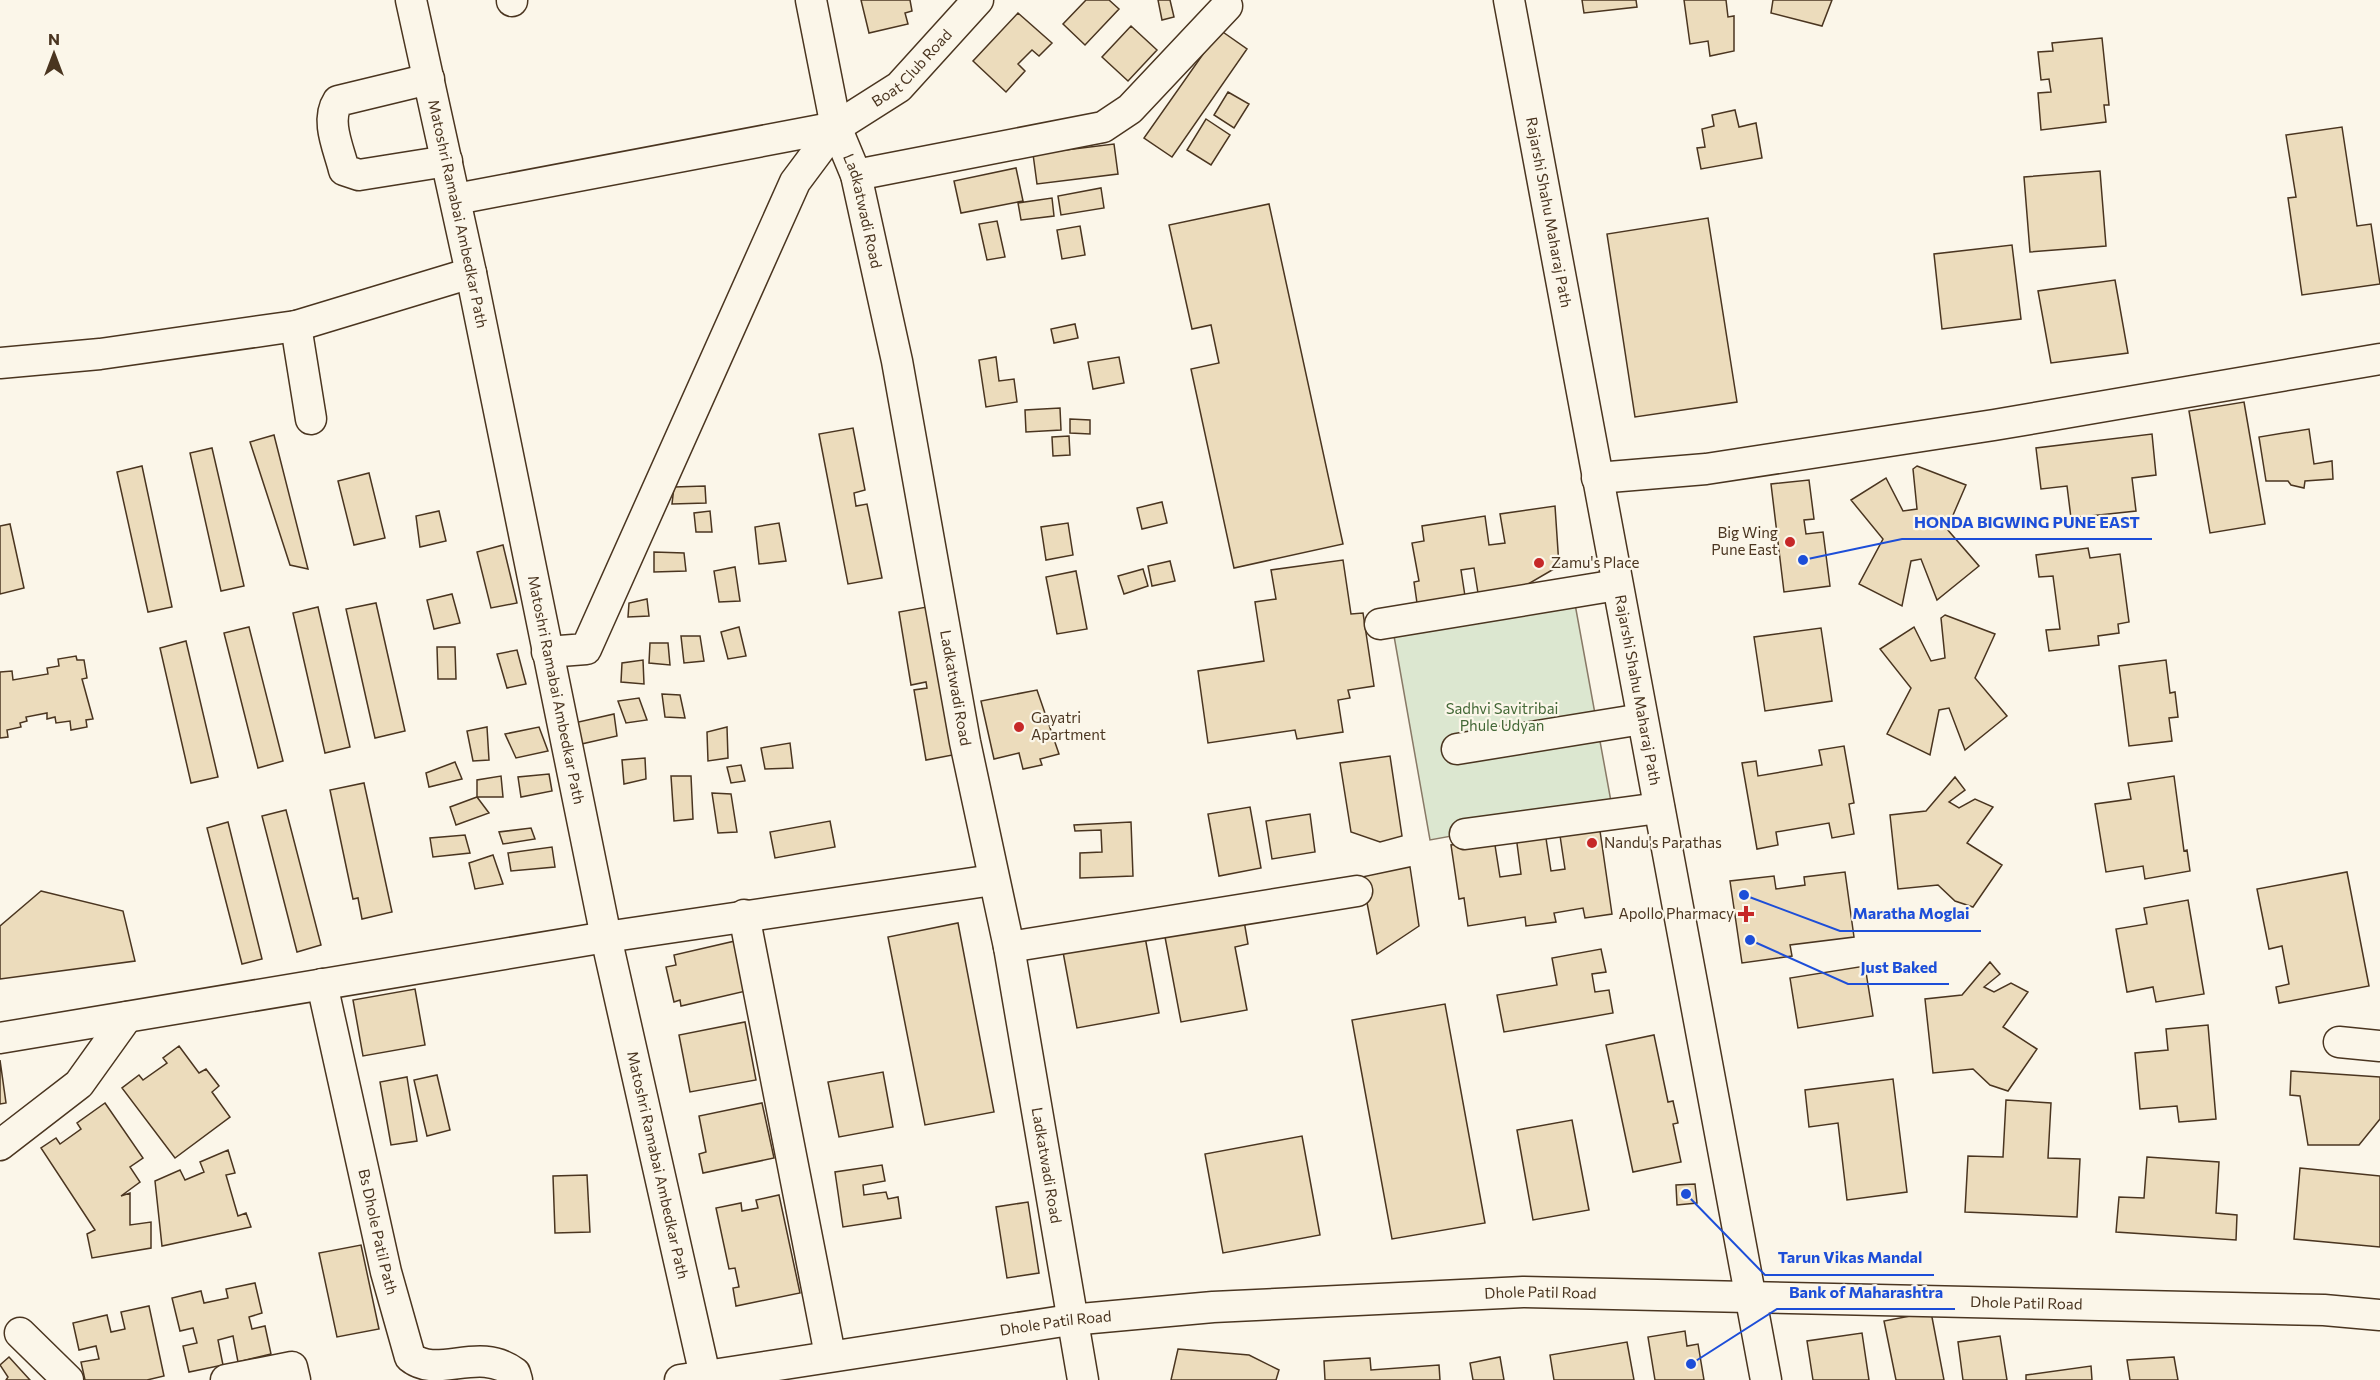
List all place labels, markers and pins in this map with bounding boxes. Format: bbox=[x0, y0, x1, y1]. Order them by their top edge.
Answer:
callout: HONDA BIGWING PUNE EAST bbox=[1902, 505, 2152, 539]
place label: Big Wing Pune East bbox=[1711, 523, 1778, 558]
marker: Big Wing Pune East bbox=[1783, 535, 1797, 549]
place label: Zamu's Place bbox=[1551, 553, 1640, 571]
marker: Zamu's Place bbox=[1532, 556, 1546, 570]
place label: Gayatri Apartment bbox=[1031, 708, 1106, 743]
marker: Gayatri Apartment bbox=[1012, 720, 1026, 734]
place label: Nandu's Parathas bbox=[1604, 833, 1722, 851]
marker: Nandu's Parathas bbox=[1585, 836, 1599, 850]
callout: Maratha Moglai bbox=[1840, 897, 1981, 931]
place label: Apollo Pharmacy bbox=[1618, 904, 1734, 922]
marker: Apollo Pharmacy bbox=[1739, 907, 1753, 921]
callout: Just Baked bbox=[1848, 950, 1949, 984]
callout: Tarun Vikas Mandal bbox=[1765, 1241, 1934, 1275]
callout: Bank of Maharashtra bbox=[1777, 1275, 1955, 1309]

